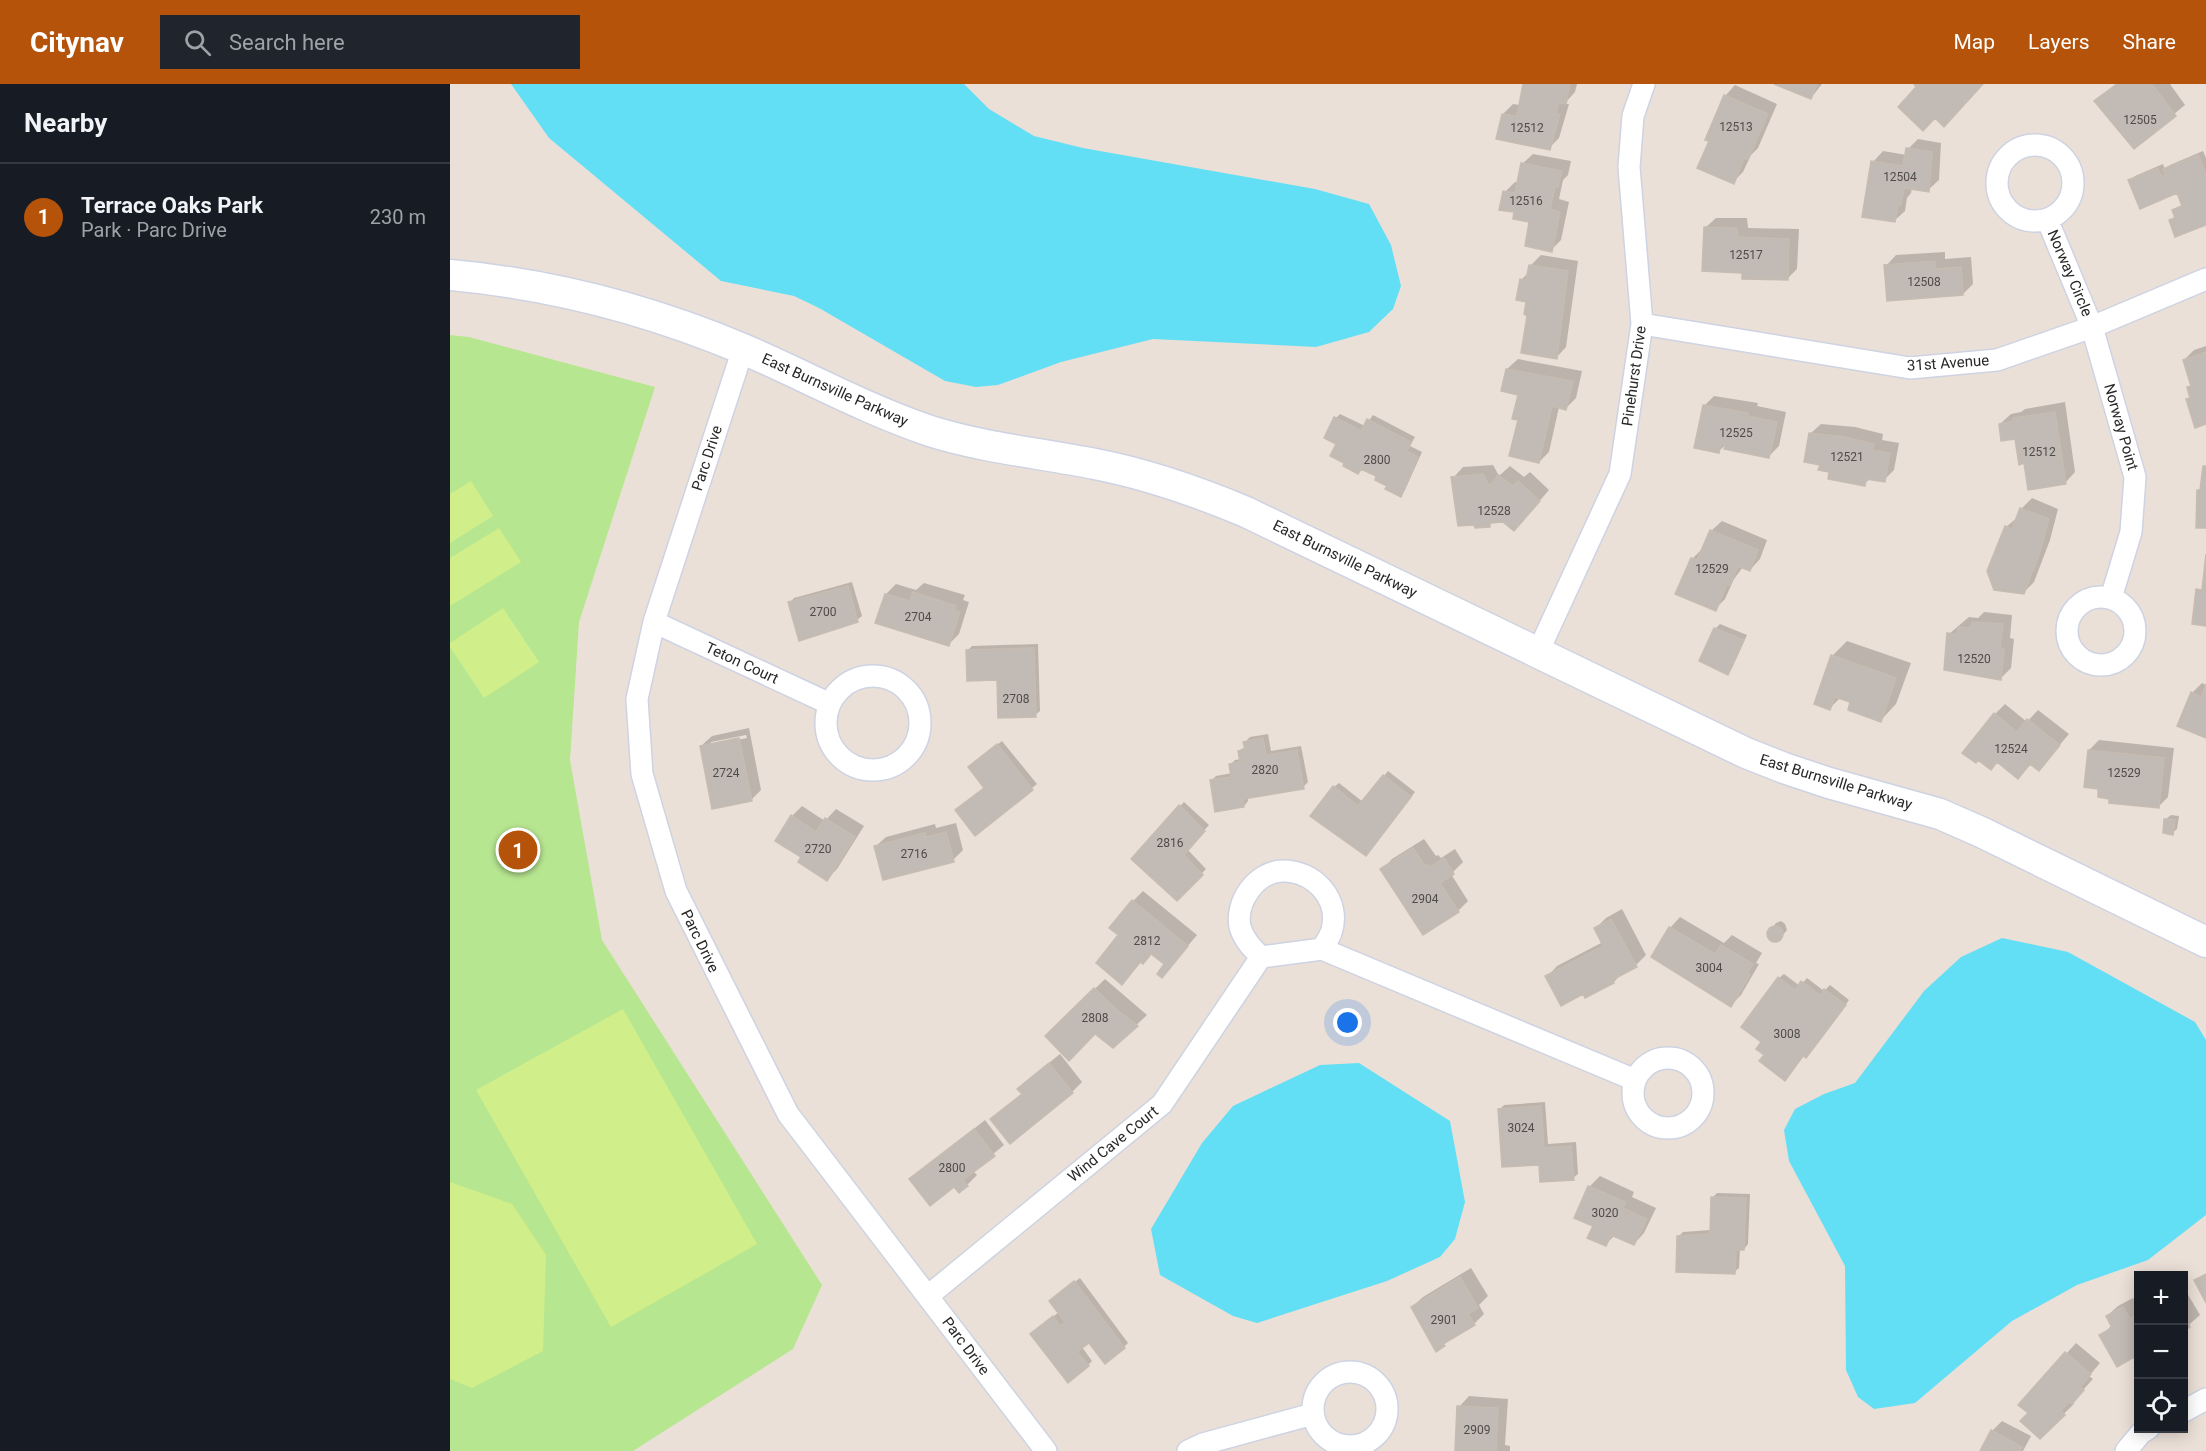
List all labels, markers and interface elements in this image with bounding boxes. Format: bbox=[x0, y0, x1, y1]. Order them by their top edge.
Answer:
search box bbox=[160, 15, 580, 69]
text: Citynav bbox=[30, 26, 124, 59]
icon: search bbox=[181, 26, 214, 59]
text: Search here bbox=[229, 30, 345, 55]
text: Map bbox=[1953, 30, 1995, 54]
text: Layers bbox=[2028, 30, 2089, 54]
text: Share bbox=[2122, 30, 2176, 54]
text: Nearby bbox=[24, 108, 107, 138]
house number: 12505 bbox=[2123, 113, 2157, 127]
house number: 12513 bbox=[1719, 120, 1753, 134]
house number: 12512 bbox=[1510, 121, 1544, 135]
house number: 12504 bbox=[1883, 170, 1917, 184]
text: Terrace Oaks Park bbox=[81, 193, 263, 218]
house number: 12516 bbox=[1509, 194, 1543, 208]
text: 1 bbox=[38, 205, 49, 229]
text: 230 m bbox=[370, 205, 426, 229]
text: Park · Parc Drive bbox=[81, 218, 227, 242]
street label: Norway Circle bbox=[2044, 227, 2096, 319]
house number: 12517 bbox=[1729, 248, 1763, 262]
house number: 12508 bbox=[1907, 275, 1941, 289]
street label: Pinehurst Drive bbox=[1618, 325, 1650, 427]
street label: East Burnsville Parkway bbox=[759, 350, 911, 430]
street label: 31st Avenue bbox=[1906, 351, 1990, 375]
street label: Norway Point bbox=[2100, 382, 2142, 473]
street label: Parc Drive bbox=[688, 423, 726, 493]
house number: 12525 bbox=[1719, 426, 1753, 440]
house number: 12512 bbox=[2022, 445, 2056, 459]
house number: 12521 bbox=[1830, 450, 1864, 464]
house number: 2800 bbox=[1364, 453, 1391, 467]
house number: 12528 bbox=[1477, 504, 1511, 518]
street label: East Burnsville Parkway bbox=[1270, 516, 1420, 602]
house number: 12529 bbox=[1695, 562, 1729, 576]
house number: 2700 bbox=[810, 605, 837, 619]
house number: 2704 bbox=[905, 610, 932, 624]
street label: Teton Court bbox=[703, 638, 781, 688]
house number: 12520 bbox=[1957, 652, 1991, 666]
house number: 2708 bbox=[1003, 692, 1030, 706]
house number: 12524 bbox=[1994, 742, 2028, 756]
street label: East Burnsville Parkway bbox=[1758, 750, 1914, 814]
house number: 2820 bbox=[1252, 763, 1279, 777]
house number: 2724 bbox=[713, 766, 740, 780]
house number: 12529 bbox=[2107, 766, 2141, 780]
pin: 1 bbox=[498, 828, 538, 873]
house number: 2816 bbox=[1157, 836, 1184, 850]
house number: 2720 bbox=[805, 842, 832, 856]
house number: 2716 bbox=[901, 847, 928, 861]
house number: 2904 bbox=[1412, 892, 1439, 906]
street label: Parc Drive bbox=[677, 907, 723, 975]
house number: 2812 bbox=[1134, 934, 1161, 948]
house number: 3004 bbox=[1696, 961, 1723, 975]
your location bbox=[1333, 1008, 1362, 1037]
house number: 2808 bbox=[1082, 1011, 1109, 1025]
house number: 3008 bbox=[1774, 1027, 1801, 1041]
street label: Wind Cave Court bbox=[1064, 1102, 1162, 1186]
house number: 3024 bbox=[1508, 1121, 1535, 1135]
house number: 2800 bbox=[939, 1161, 966, 1175]
house number: 3020 bbox=[1592, 1206, 1619, 1220]
map controls bbox=[2134, 1271, 2188, 1433]
button: + bbox=[2134, 1271, 2188, 1325]
house number: 2901 bbox=[1431, 1313, 1457, 1327]
street label: Parc Drive bbox=[938, 1314, 994, 1379]
button: − bbox=[2134, 1325, 2188, 1379]
button: locate bbox=[2134, 1379, 2188, 1433]
house number: 2909 bbox=[1464, 1423, 1490, 1437]

